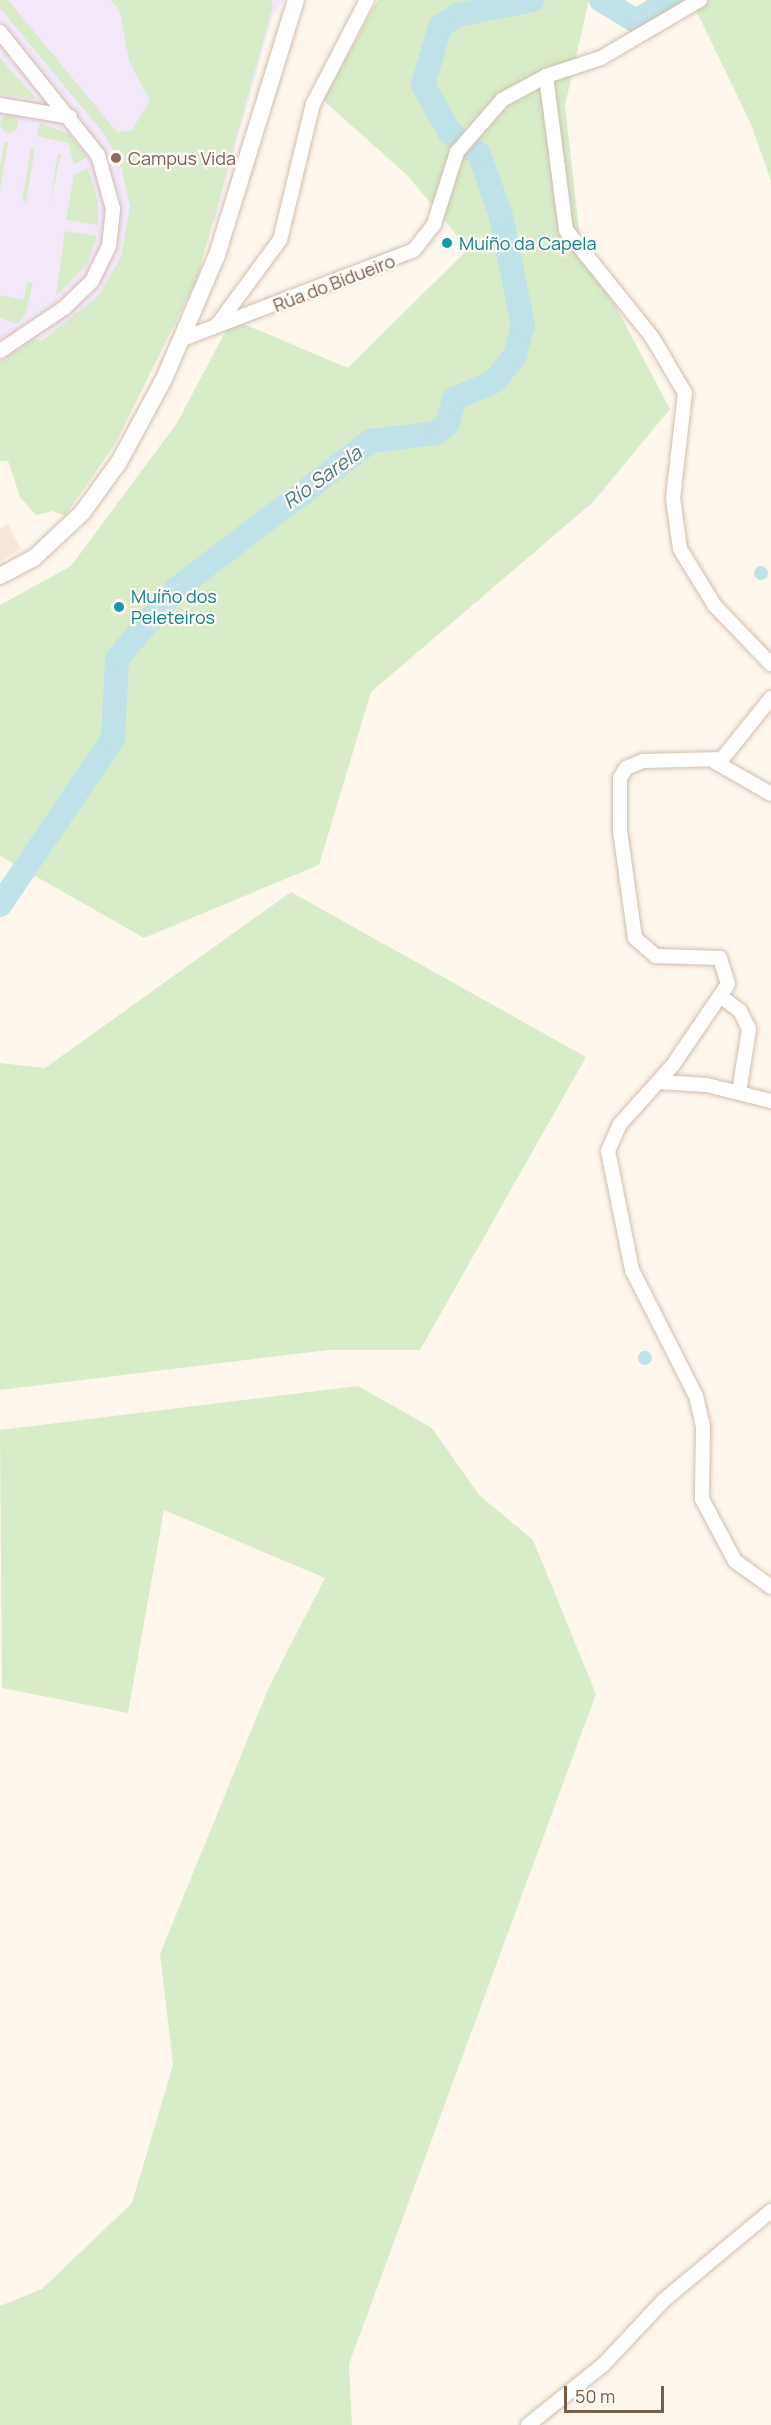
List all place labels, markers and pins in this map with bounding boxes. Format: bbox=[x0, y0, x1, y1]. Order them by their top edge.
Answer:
place label: Campus Vida bbox=[128, 147, 236, 169]
marker: Campus Vida bbox=[109, 151, 123, 165]
place label: Muíño da Capela bbox=[459, 232, 596, 254]
marker: Muíño da Capela bbox=[440, 236, 454, 250]
place label: Muíño dos Peleteiros bbox=[131, 586, 217, 628]
marker: Muíño dos Peleteiros bbox=[112, 600, 126, 614]

